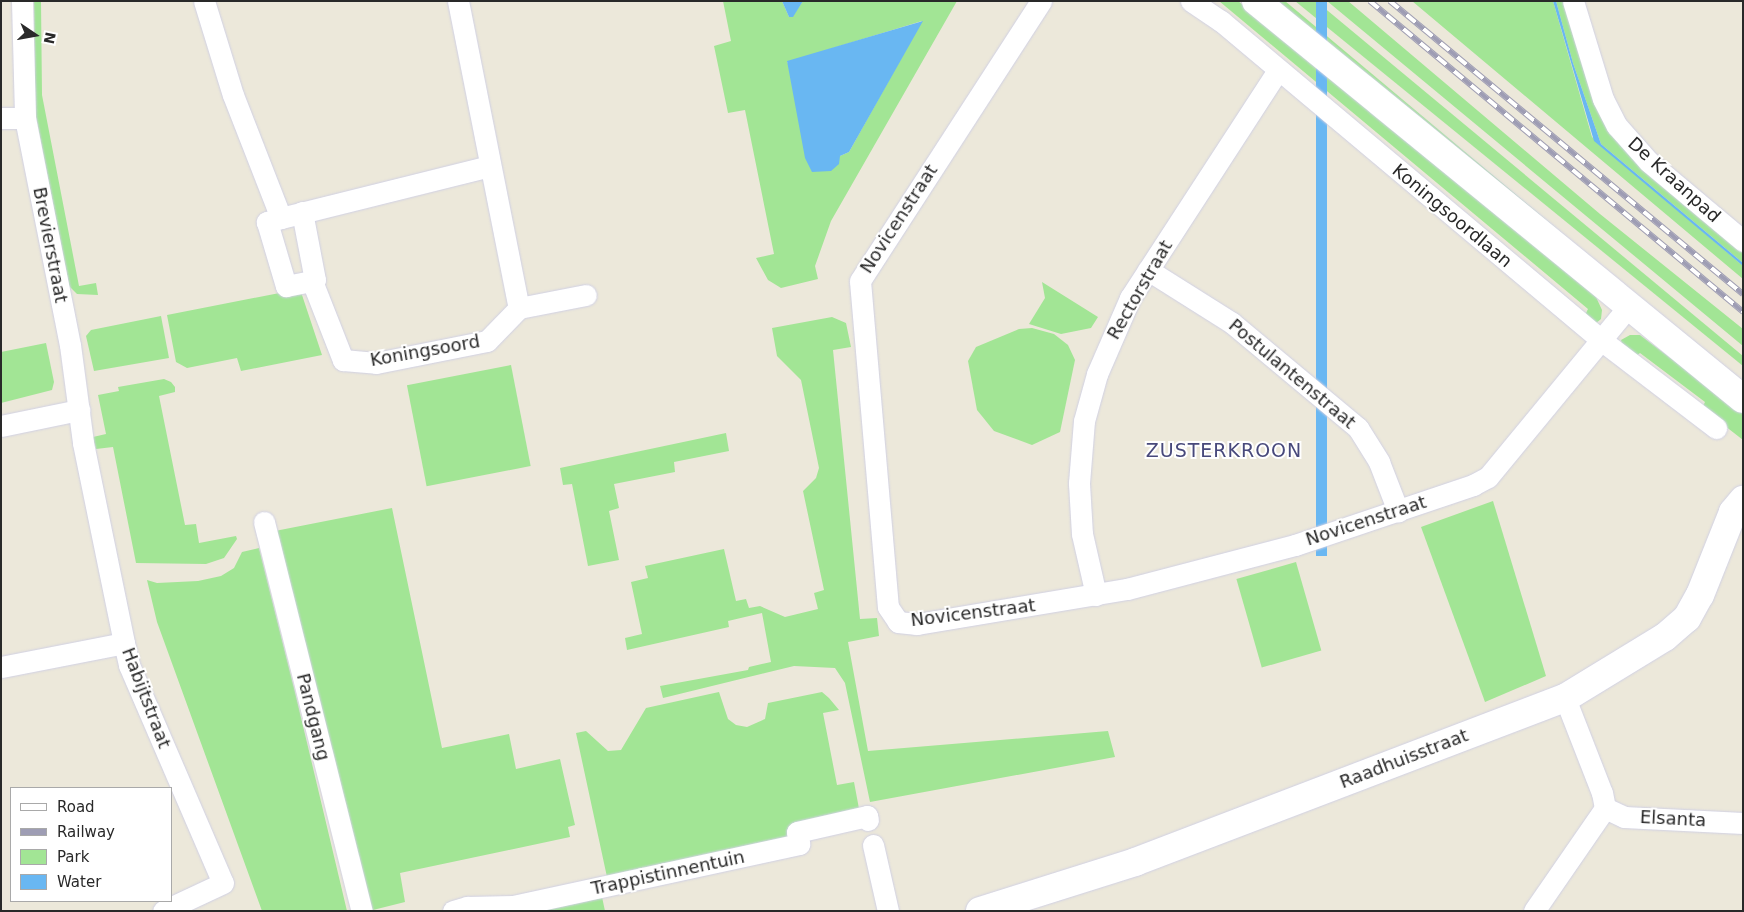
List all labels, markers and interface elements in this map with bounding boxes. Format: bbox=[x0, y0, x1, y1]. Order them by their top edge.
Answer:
north arrow bbox=[10, 10, 60, 60]
text: N bbox=[41, 31, 59, 46]
street label: De Kraanpad bbox=[1623, 133, 1725, 227]
street label: Koningsoordlaan bbox=[1388, 160, 1516, 272]
street label: Novicenstraat bbox=[856, 161, 942, 277]
street label: Brevierstraat bbox=[28, 185, 72, 305]
street label: Rectorstraat bbox=[1103, 236, 1177, 344]
street label: Postulantenstraat bbox=[1224, 315, 1360, 433]
street label: Koningsoord bbox=[368, 331, 482, 371]
district label: ZUSTERKROON bbox=[1144, 440, 1304, 462]
street label: Novicenstraat bbox=[1303, 491, 1429, 551]
street label: Novicenstraat bbox=[909, 595, 1037, 631]
street label: Habijtstraat bbox=[117, 645, 175, 751]
street label: Pandgang bbox=[292, 671, 334, 763]
street label: Raadhuisstraat bbox=[1337, 725, 1471, 793]
legend bbox=[10, 787, 172, 902]
text: Road bbox=[57, 798, 95, 816]
street label: Elsanta bbox=[1639, 806, 1707, 832]
text: Railway bbox=[57, 823, 115, 841]
street label: Trappistinnentuin bbox=[589, 846, 747, 900]
text: Park bbox=[57, 848, 89, 866]
text: Water bbox=[57, 873, 101, 891]

